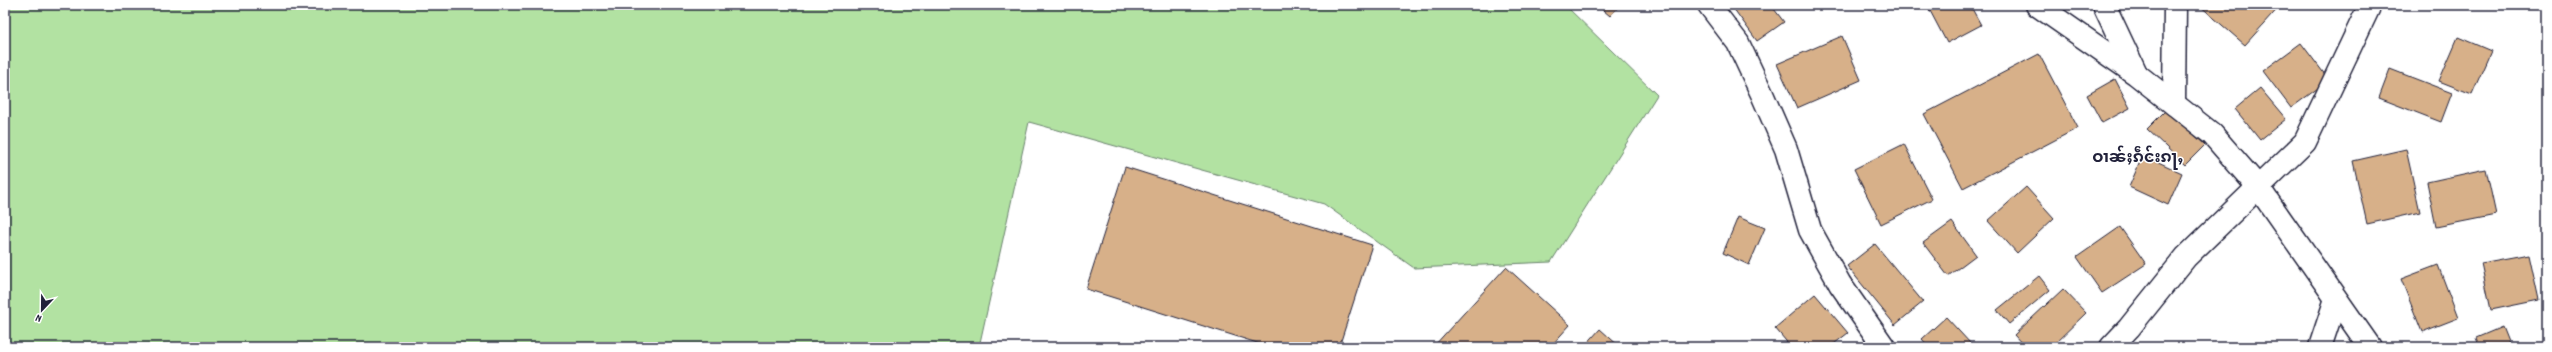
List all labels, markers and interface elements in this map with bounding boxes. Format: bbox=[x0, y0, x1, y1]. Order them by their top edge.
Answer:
district label: ဝၢၼ်ႈၵဵင်းၵႃႇ bbox=[2092, 145, 2184, 170]
north arrow bbox=[22, 290, 62, 330]
text: N bbox=[33, 309, 45, 326]

